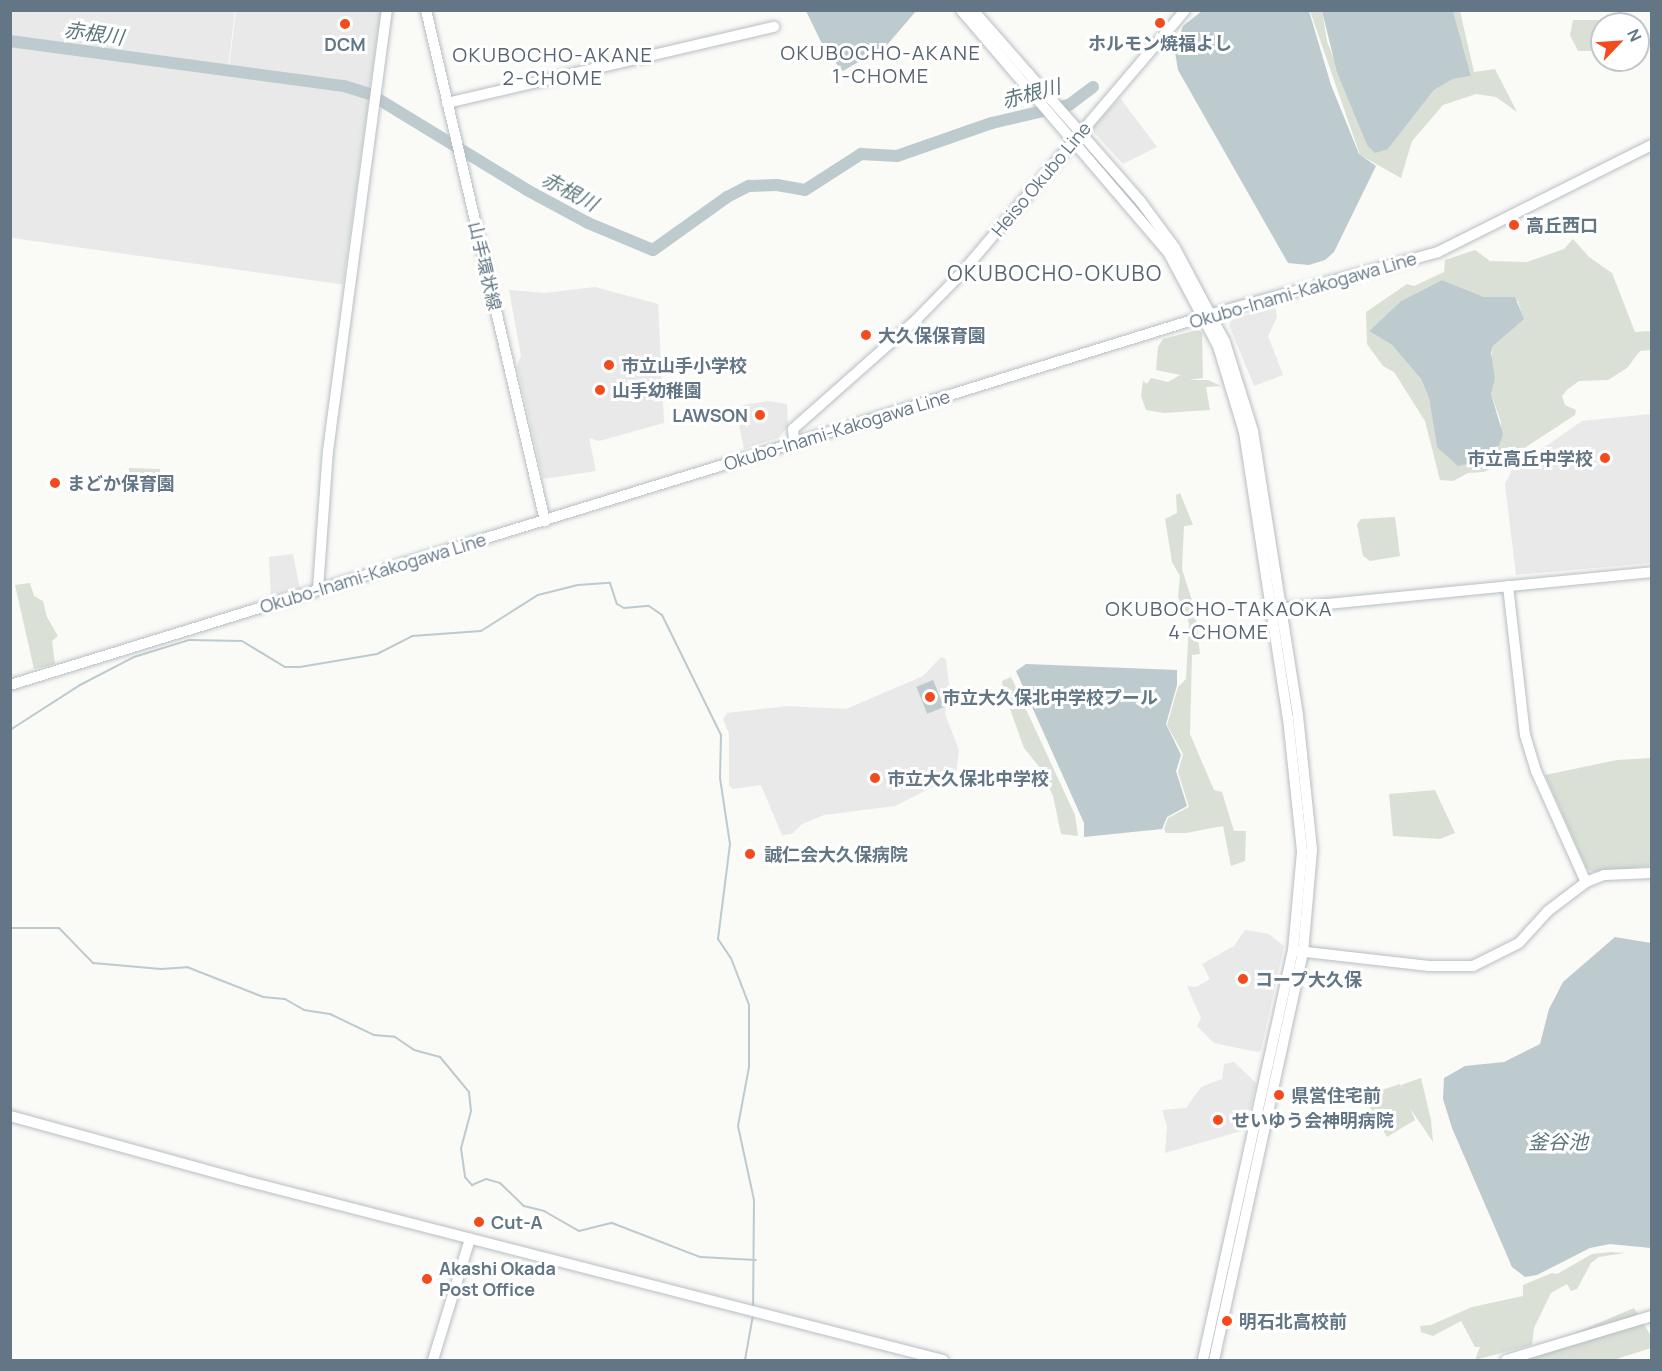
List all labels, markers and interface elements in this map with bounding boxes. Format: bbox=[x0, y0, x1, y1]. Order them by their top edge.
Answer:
north arrow bbox=[1590, 12, 1650, 72]
marker: ホルモン焼福よし bbox=[1153, 16, 1167, 30]
water label: 赤根川 bbox=[63, 17, 125, 49]
marker: DCM bbox=[338, 17, 352, 31]
text: N bbox=[1622, 25, 1647, 45]
place label: ホルモン焼福よし bbox=[1088, 32, 1232, 54]
place label: DCM bbox=[324, 33, 366, 55]
district label: OKUBOCHO-AKANE 1-CHOME bbox=[780, 41, 982, 88]
district label: OKUBOCHO-AKANE 2-CHOME bbox=[452, 43, 654, 90]
water label: 赤根川 bbox=[999, 74, 1063, 112]
street label: Heiso Okubo Line bbox=[987, 117, 1095, 241]
water label: 赤根川 bbox=[538, 166, 602, 216]
place label: 高丘西口 bbox=[1526, 214, 1598, 236]
marker: 高丘西口 bbox=[1507, 218, 1521, 232]
street label: 山手環状線 bbox=[464, 220, 506, 312]
street label: Okubo-Inami-Kakogawa Line bbox=[1187, 247, 1419, 333]
district label: OKUBOCHO-OKUBO bbox=[947, 260, 1163, 286]
place label: 大久保保育園 bbox=[878, 324, 986, 346]
marker: 大久保保育園 bbox=[859, 328, 873, 342]
place label: 市立山手小学校 bbox=[621, 354, 747, 376]
marker: 市立山手小学校 bbox=[602, 358, 616, 372]
place label: 山手幼稚園 bbox=[612, 379, 702, 401]
marker: 山手幼稚園 bbox=[593, 383, 607, 397]
street label: Okubo-Inami-Kakogawa Line bbox=[721, 385, 953, 475]
place label: LAWSON bbox=[672, 404, 748, 426]
marker: LAWSON bbox=[753, 408, 767, 422]
place label: 市立高丘中学校 bbox=[1467, 447, 1593, 469]
marker: 市立高丘中学校 bbox=[1598, 451, 1612, 465]
place label: まどか保育園 bbox=[67, 472, 175, 494]
marker: まどか保育園 bbox=[48, 476, 62, 490]
street label: Okubo-Inami-Kakogawa Line bbox=[257, 528, 489, 618]
district label: OKUBOCHO-TAKAOKA 4-CHOME bbox=[1104, 596, 1334, 643]
place label: 市立大久保北中学校プール bbox=[942, 686, 1158, 708]
marker: 市立大久保北中学校プール bbox=[923, 690, 937, 704]
place label: 市立大久保北中学校 bbox=[887, 767, 1049, 789]
marker: 市立大久保北中学校 bbox=[868, 771, 882, 785]
place label: 誠仁会大久保病院 bbox=[764, 843, 908, 865]
marker: 誠仁会大久保病院 bbox=[741, 845, 759, 863]
place label: コープ大久保 bbox=[1255, 968, 1363, 990]
marker: コープ大久保 bbox=[1236, 972, 1250, 986]
place label: 県営住宅前 bbox=[1291, 1084, 1381, 1106]
marker: 県営住宅前 bbox=[1272, 1088, 1286, 1102]
place label: せいゆう会神明病院 bbox=[1232, 1109, 1394, 1131]
marker: せいゆう会神明病院 bbox=[1209, 1111, 1227, 1129]
water label: 釜谷池 bbox=[1528, 1129, 1588, 1153]
place label: Cut-A bbox=[491, 1211, 543, 1233]
marker: Cut-A bbox=[472, 1215, 486, 1229]
place label: Akashi Okada Post Office bbox=[439, 1258, 556, 1300]
marker: Akashi Okada Post Office bbox=[420, 1272, 434, 1286]
place label: 明石北高校前 bbox=[1239, 1310, 1347, 1332]
marker: 明石北高校前 bbox=[1220, 1314, 1234, 1328]

